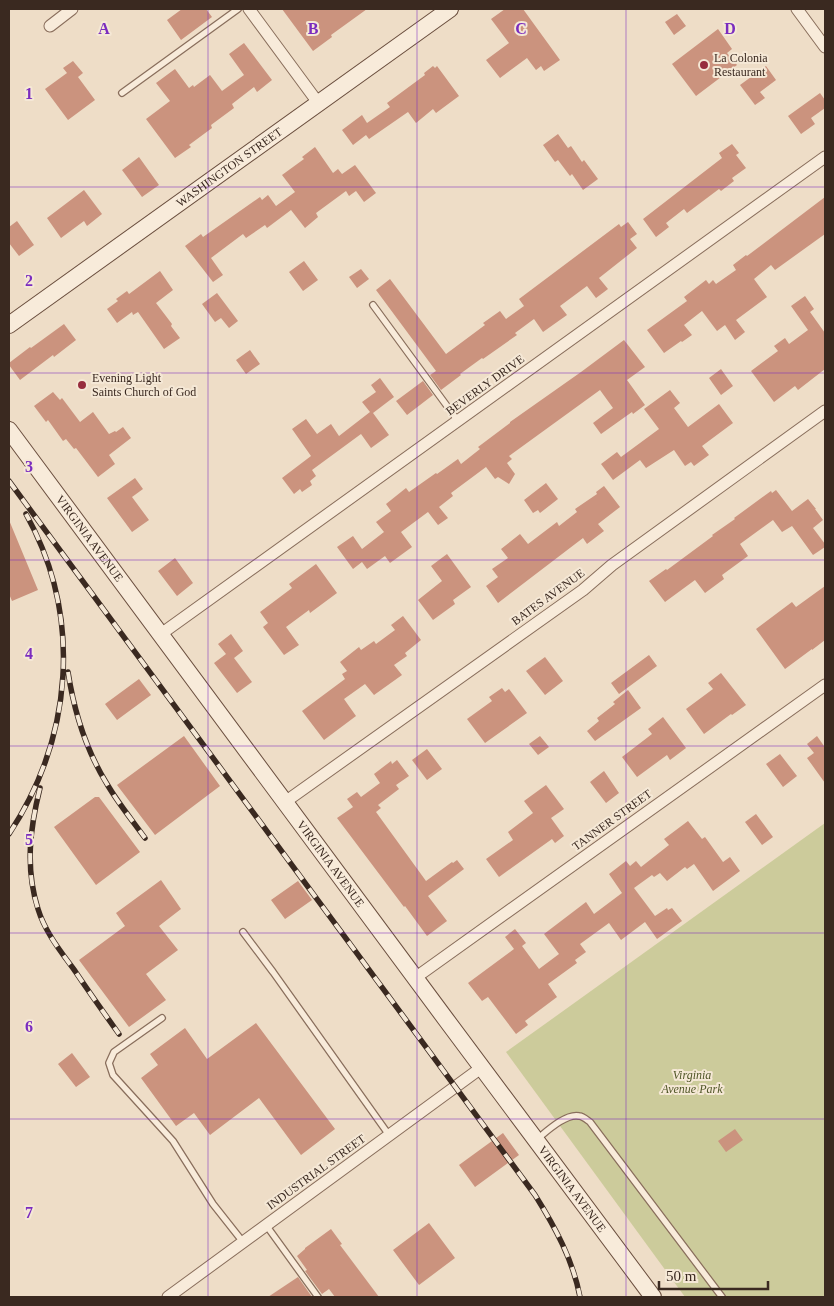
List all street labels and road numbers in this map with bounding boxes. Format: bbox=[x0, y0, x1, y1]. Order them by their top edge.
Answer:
street label: WASHINGTON STREET bbox=[174, 124, 285, 210]
street label: BEVERLY DRIVE bbox=[443, 352, 527, 418]
street label: VIRGINIA AVENUE bbox=[53, 492, 126, 584]
street label: BATES AVENUE bbox=[509, 566, 587, 628]
street label: TANNER STREET bbox=[570, 786, 655, 853]
street label: VIRGINIA AVENUE bbox=[294, 818, 367, 910]
street label: INDUSTRIAL STREET bbox=[264, 1131, 369, 1213]
street label: VIRGINIA AVENUE bbox=[535, 1143, 609, 1235]

